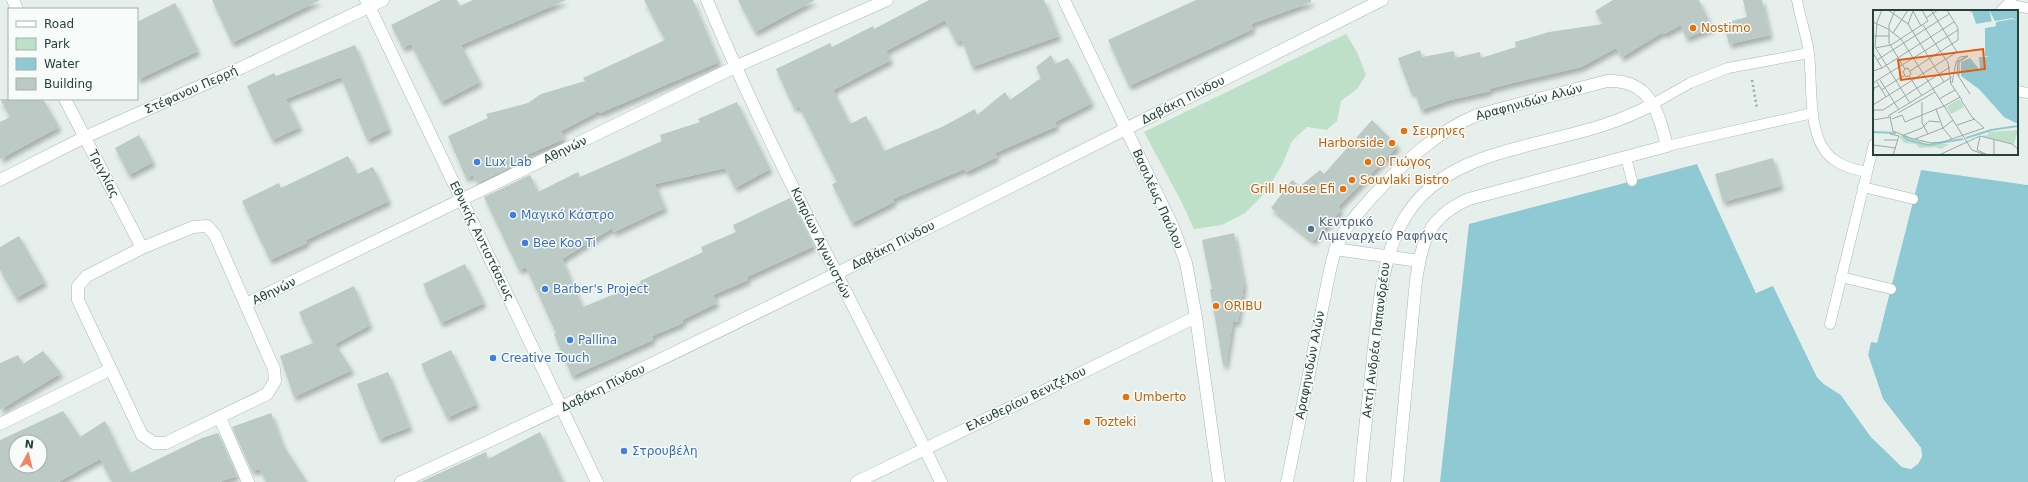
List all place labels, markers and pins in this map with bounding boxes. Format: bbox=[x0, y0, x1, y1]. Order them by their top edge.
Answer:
place label: Nostimo bbox=[1701, 21, 1751, 35]
marker: Nostimo bbox=[1688, 23, 1698, 33]
place label: Σειρηνες bbox=[1412, 124, 1466, 138]
marker: Σειρηνες bbox=[1399, 126, 1409, 136]
place label: Harborside bbox=[1318, 136, 1384, 150]
marker: Harborside bbox=[1387, 138, 1397, 148]
place label: Lux Lab bbox=[485, 155, 532, 169]
place label: Ο Γιώγος bbox=[1376, 155, 1432, 169]
marker: Lux Lab bbox=[472, 157, 482, 167]
marker: Ο Γιώγος bbox=[1363, 157, 1373, 167]
place label: Souvlaki Bistro bbox=[1360, 173, 1449, 187]
marker: Souvlaki Bistro bbox=[1347, 175, 1357, 185]
place label: Grill House Efi bbox=[1250, 182, 1335, 196]
marker: Grill House Efi bbox=[1338, 184, 1348, 194]
place label: Μαγικό Κάστρο bbox=[521, 208, 614, 222]
marker: Μαγικό Κάστρο bbox=[508, 210, 518, 220]
place label: Κεντρικό Λιμεναρχείο Ραφήνας bbox=[1319, 215, 1449, 243]
marker: Κεντρικό Λιμεναρχείο Ραφήνας bbox=[1306, 224, 1316, 234]
place label: Bee Koo Ti bbox=[533, 236, 596, 250]
marker: Bee Koo Ti bbox=[520, 238, 530, 248]
place label: Barber's Project bbox=[553, 282, 648, 296]
marker: Barber's Project bbox=[540, 284, 550, 294]
place label: ORIBU bbox=[1224, 299, 1262, 313]
marker: ORIBU bbox=[1211, 301, 1221, 311]
place label: Pallina bbox=[578, 333, 617, 347]
marker: Pallina bbox=[565, 335, 575, 345]
place label: Creative Touch bbox=[501, 351, 590, 365]
marker: Creative Touch bbox=[488, 353, 498, 363]
place label: Umberto bbox=[1134, 390, 1186, 404]
marker: Umberto bbox=[1121, 392, 1131, 402]
place label: Tozteki bbox=[1094, 415, 1136, 429]
marker: Tozteki bbox=[1082, 417, 1092, 427]
place label: Στρουβέλη bbox=[632, 444, 698, 458]
marker: Στρουβέλη bbox=[619, 446, 629, 456]

